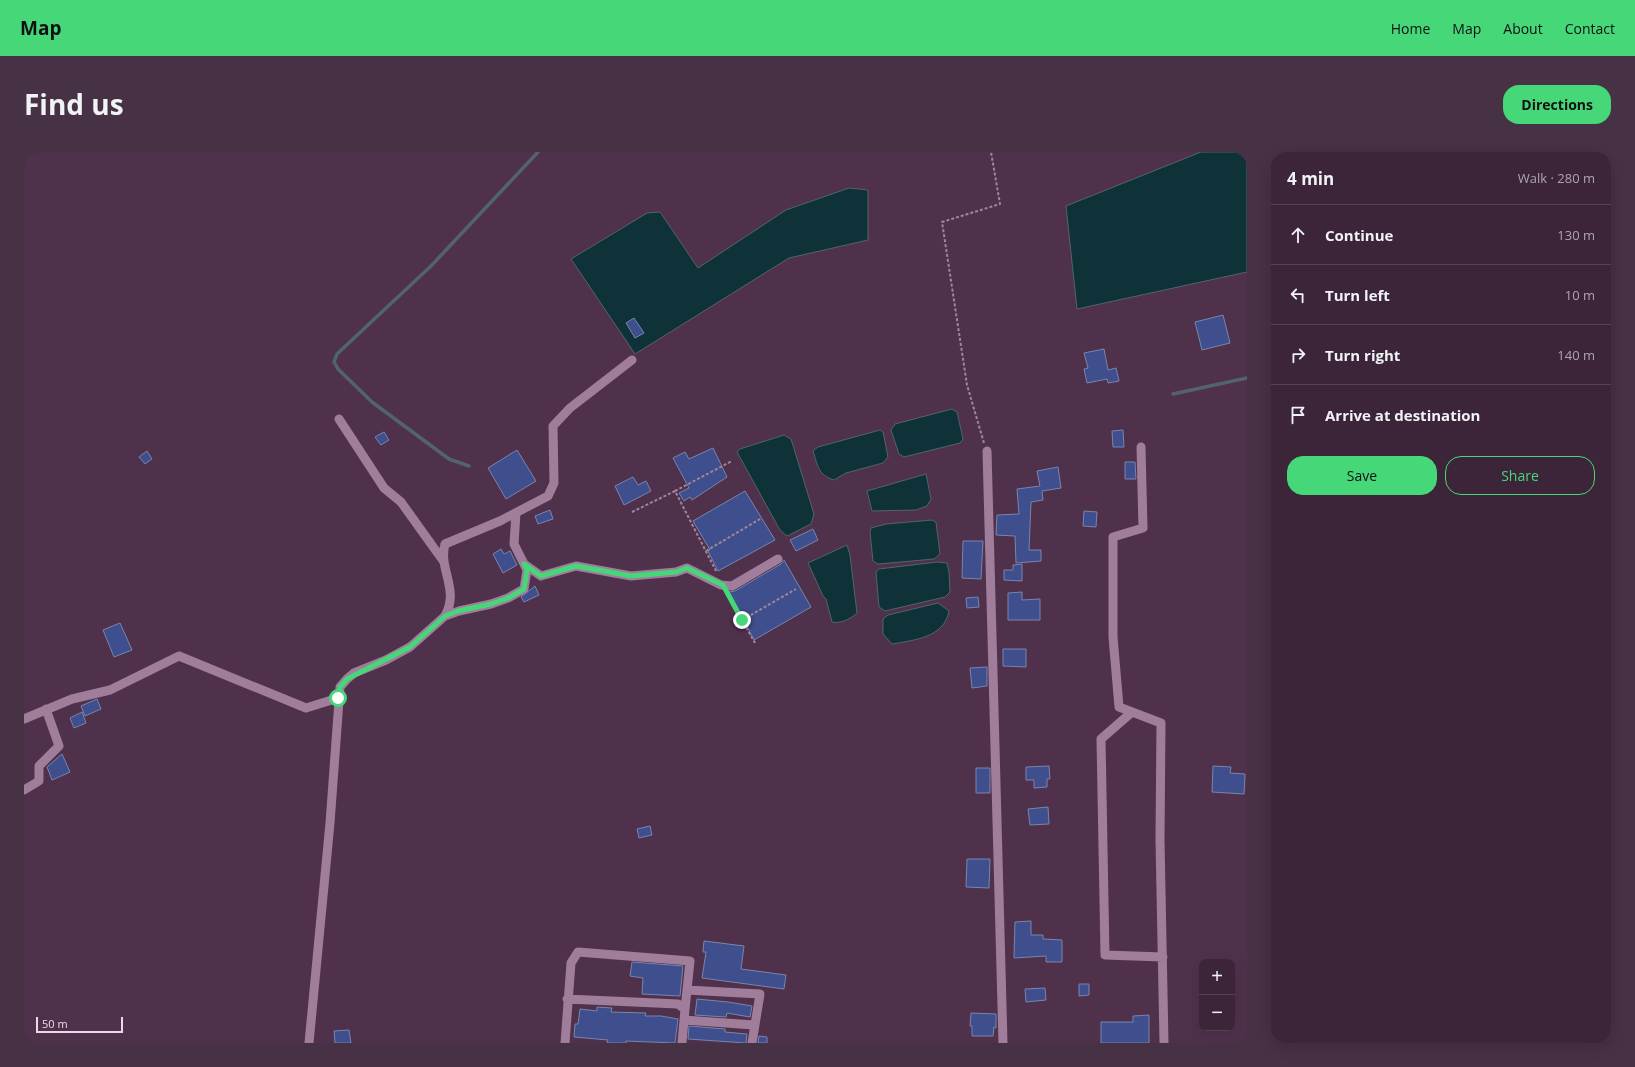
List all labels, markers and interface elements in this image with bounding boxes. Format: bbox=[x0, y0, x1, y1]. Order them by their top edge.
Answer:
text: Map bbox=[20, 15, 61, 41]
text: Home bbox=[1391, 19, 1430, 38]
text: Map bbox=[1452, 19, 1481, 38]
text: About bbox=[1503, 19, 1543, 38]
text: Contact bbox=[1565, 19, 1615, 38]
text: Find us bbox=[24, 85, 124, 123]
button: Directions bbox=[1503, 85, 1611, 124]
text: 4 min bbox=[1287, 167, 1334, 190]
text: Walk · 280 m bbox=[1518, 169, 1595, 187]
icon: ahead bbox=[1287, 224, 1309, 246]
text: Continue bbox=[1325, 225, 1393, 245]
text: 130 m bbox=[1557, 226, 1595, 244]
icon: left bbox=[1287, 284, 1309, 306]
text: Turn left bbox=[1325, 285, 1390, 305]
text: 10 m bbox=[1565, 286, 1595, 304]
icon: right bbox=[1287, 344, 1309, 366]
text: Turn right bbox=[1325, 345, 1400, 365]
text: 140 m bbox=[1557, 346, 1595, 364]
icon: arrive bbox=[1287, 404, 1309, 426]
text: Arrive at destination bbox=[1325, 405, 1480, 425]
button: Save bbox=[1287, 456, 1437, 495]
button: Share bbox=[1445, 456, 1595, 495]
route end bbox=[733, 611, 751, 629]
route start bbox=[329, 689, 347, 707]
map controls bbox=[1199, 959, 1235, 1031]
button: + bbox=[1199, 959, 1235, 995]
button: − bbox=[1199, 995, 1235, 1031]
scale bar bbox=[36, 1015, 123, 1034]
text: 50 m bbox=[42, 1016, 68, 1031]

